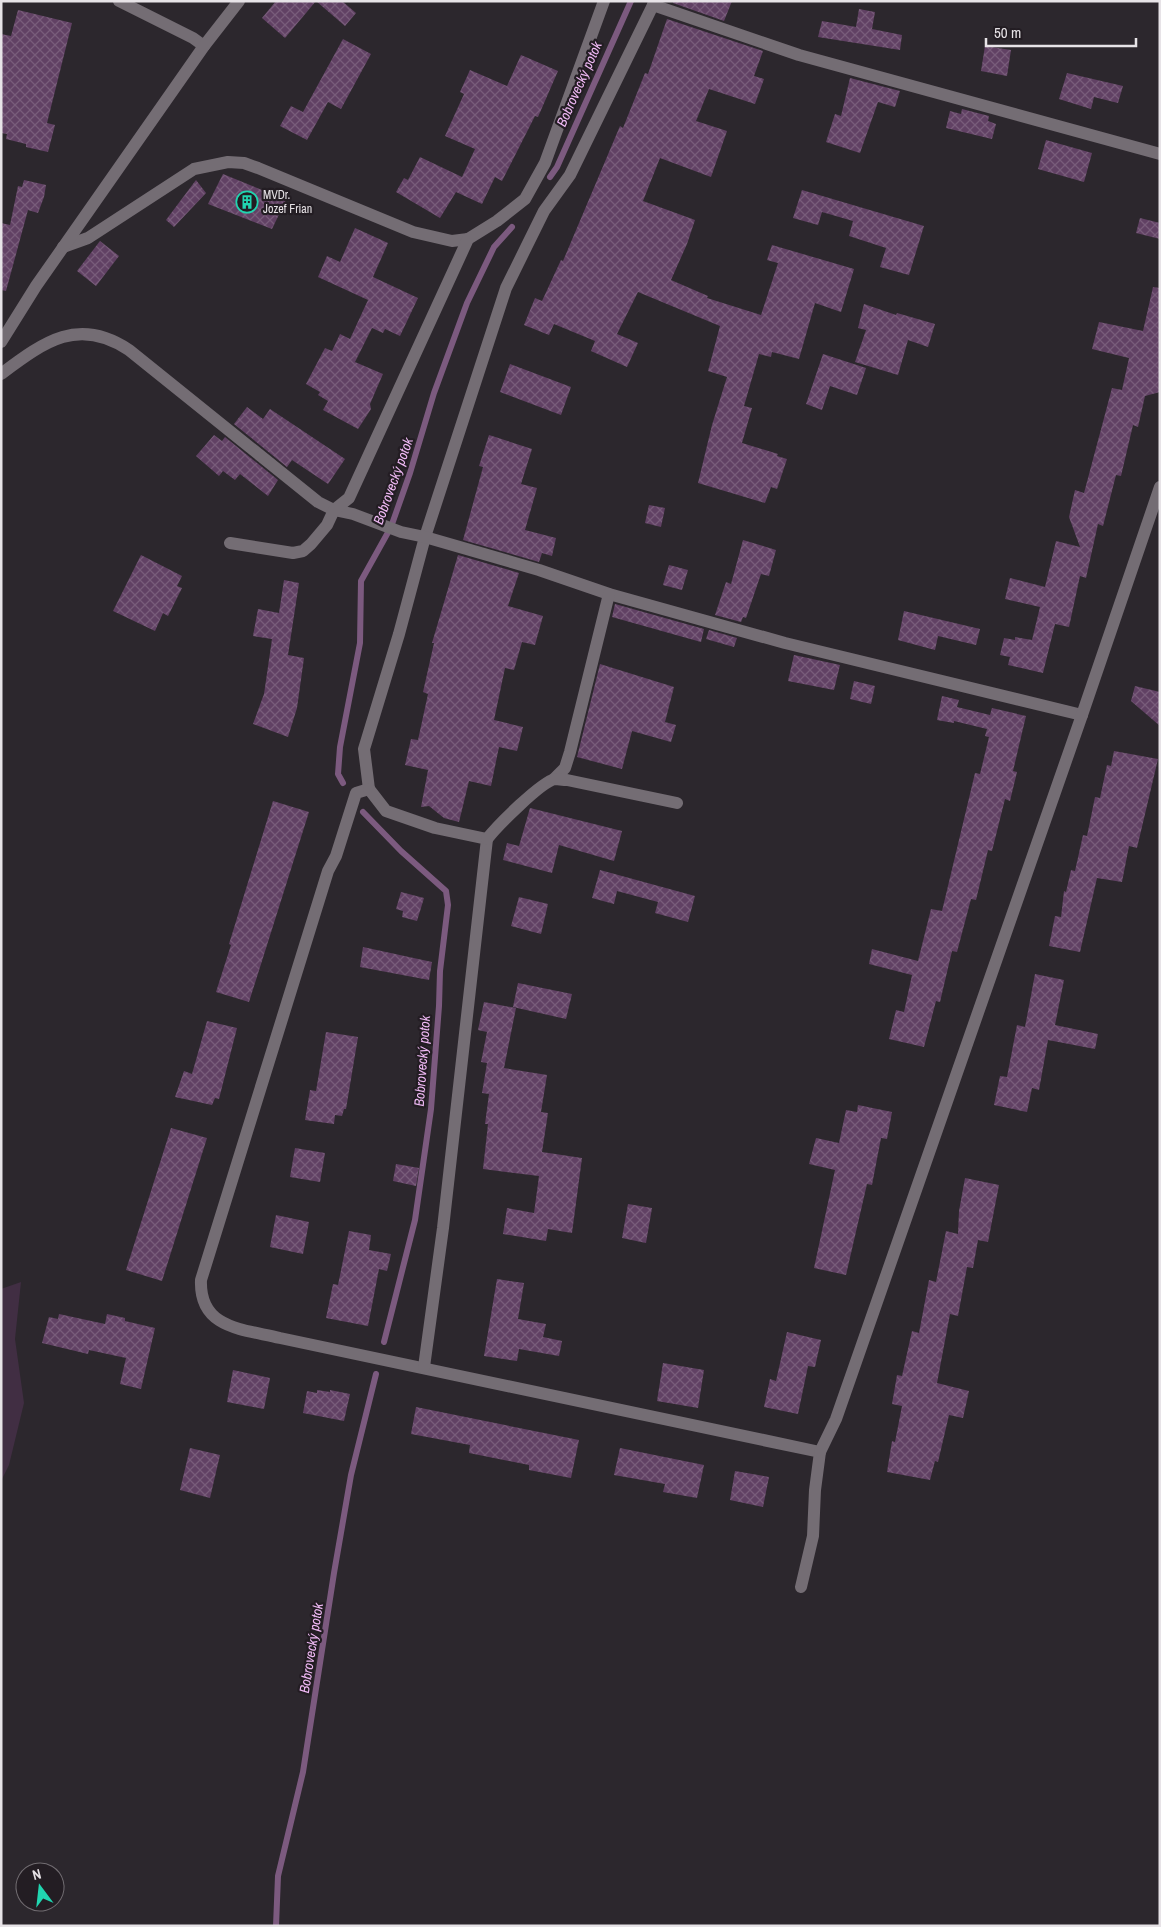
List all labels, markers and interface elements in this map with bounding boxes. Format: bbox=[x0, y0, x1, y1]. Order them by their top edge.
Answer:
scale bar bbox=[986, 15, 1136, 47]
text: 50 m bbox=[994, 22, 1021, 43]
water label: Bobrovecký potok bbox=[552, 38, 606, 129]
place label: MVDr. Jozef Frian bbox=[263, 187, 312, 217]
building icon: MVDr. Jozef Frian bbox=[235, 190, 259, 214]
water label: Bobrovecký potok bbox=[369, 434, 417, 527]
water label: Bobrovecký potok bbox=[410, 1014, 434, 1107]
water label: Bobrovecký potok bbox=[295, 1600, 327, 1694]
north arrow bbox=[15, 1862, 65, 1912]
text: N bbox=[30, 1865, 43, 1884]

